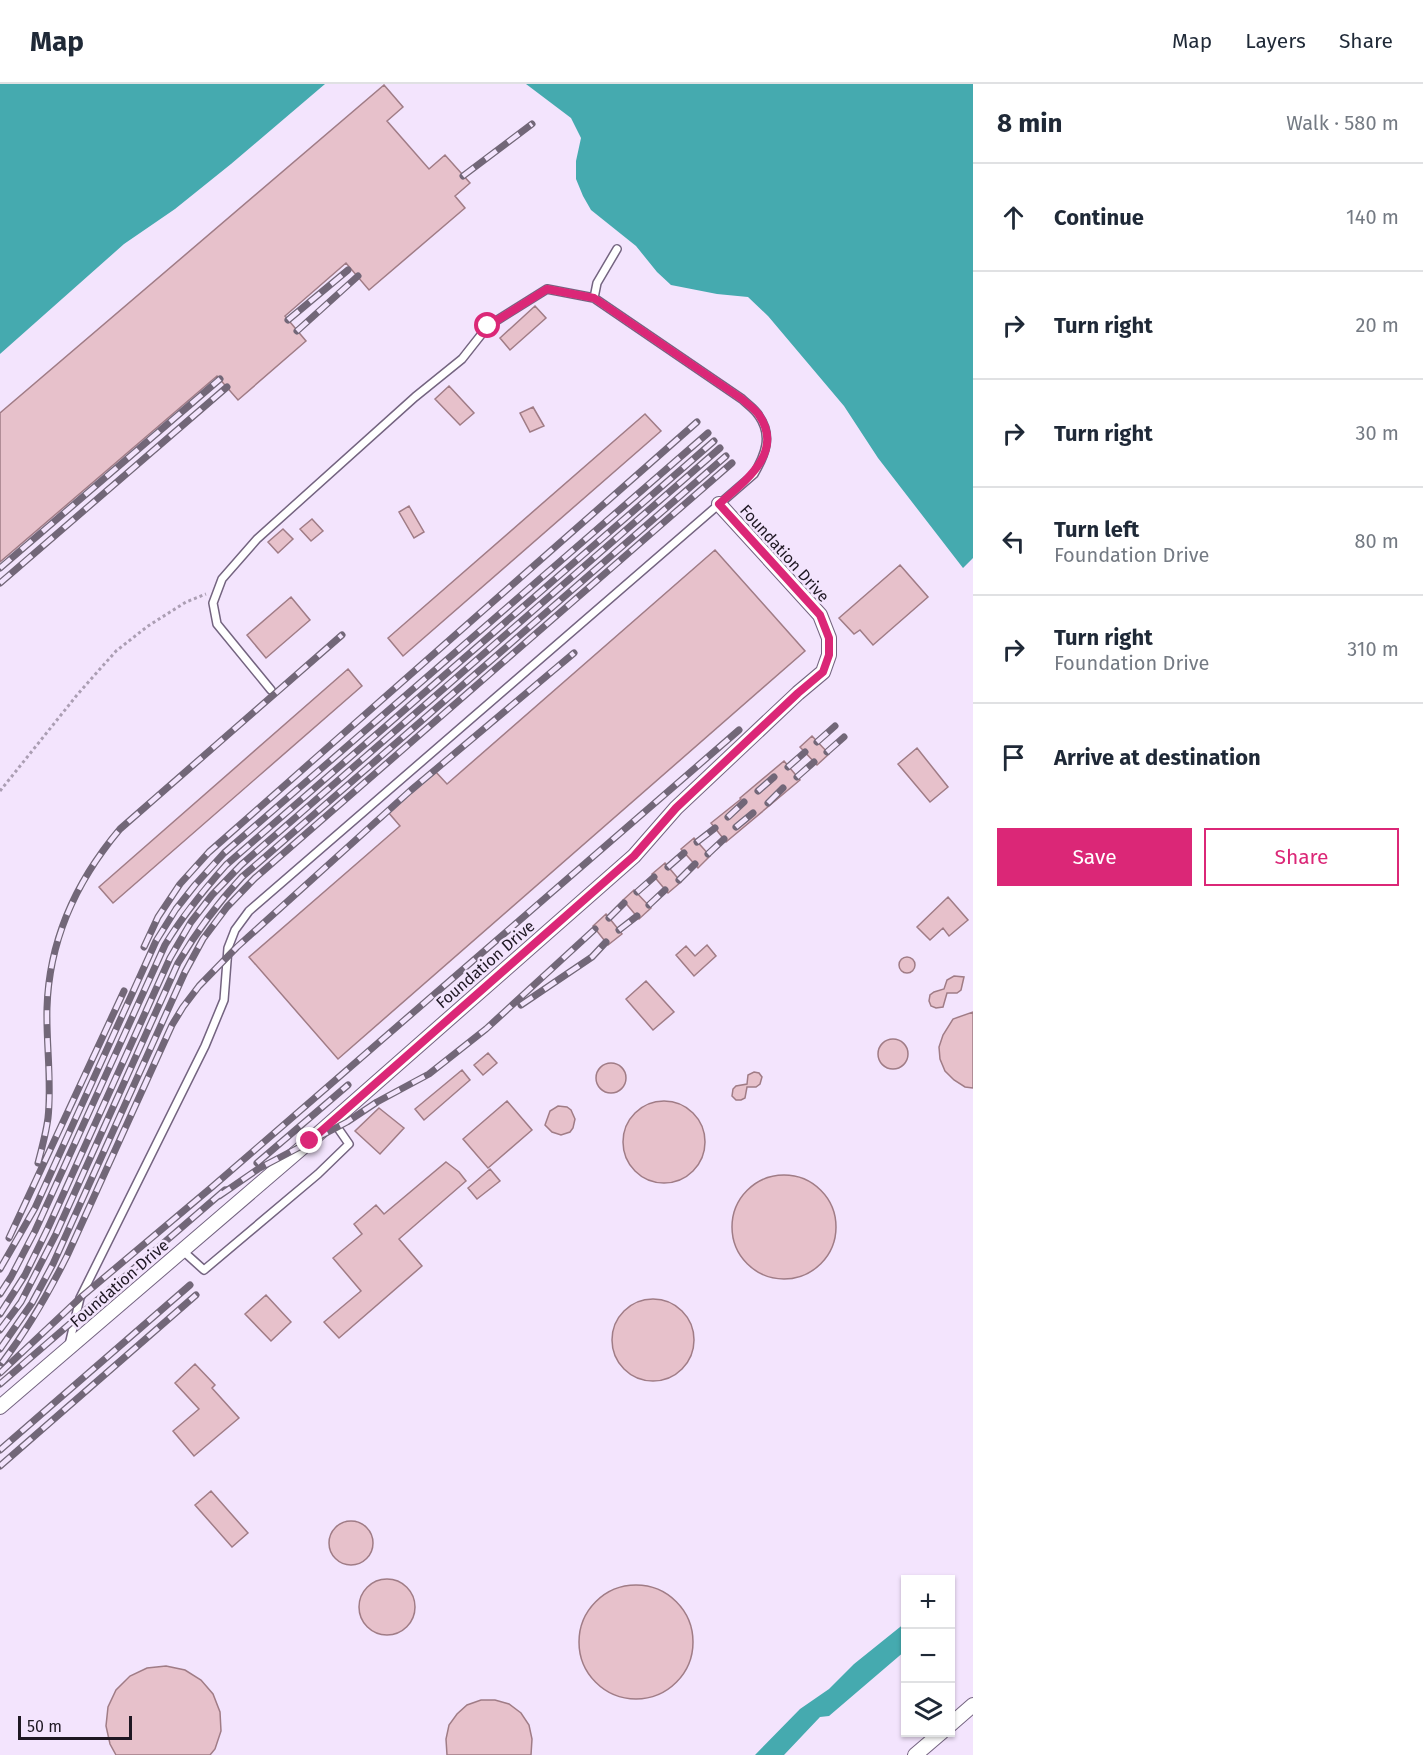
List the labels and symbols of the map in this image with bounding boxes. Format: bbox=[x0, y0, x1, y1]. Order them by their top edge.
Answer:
route start bbox=[474, 312, 500, 338]
street label: Foundation Drive bbox=[736, 501, 833, 606]
street label: Foundation Drive bbox=[432, 916, 538, 1012]
route end bbox=[296, 1127, 322, 1153]
street label: Foundation Drive bbox=[66, 1235, 172, 1331]
scale bar bbox=[18, 1713, 132, 1740]

